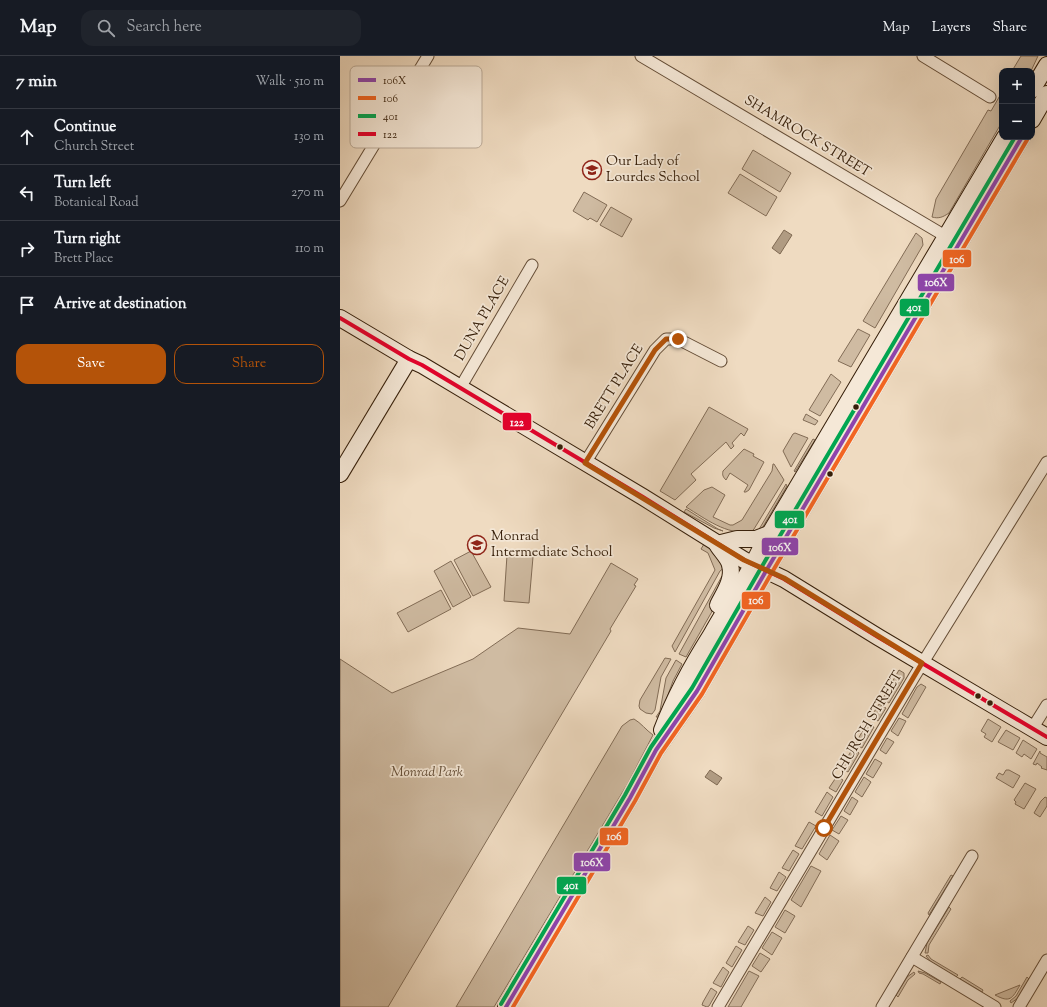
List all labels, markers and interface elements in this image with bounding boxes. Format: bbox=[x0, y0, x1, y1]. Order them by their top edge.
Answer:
search box bbox=[81, 10, 361, 46]
text: Map bbox=[20, 14, 57, 41]
icon: search bbox=[95, 17, 117, 39]
text: Search here bbox=[127, 17, 202, 38]
text: Map bbox=[883, 18, 910, 38]
text: Layers bbox=[932, 18, 970, 38]
text: Share bbox=[992, 18, 1027, 38]
legend bbox=[350, 66, 482, 148]
map controls bbox=[999, 68, 1035, 140]
button: + bbox=[999, 68, 1035, 104]
text: 7 min bbox=[16, 70, 57, 94]
text: Walk · 510 m bbox=[256, 73, 324, 91]
text: 106X bbox=[383, 73, 407, 89]
text: 106 bbox=[383, 91, 398, 107]
street label: SHAMROCK STREET bbox=[740, 91, 874, 183]
button: − bbox=[999, 104, 1035, 140]
text: 401 bbox=[383, 109, 398, 125]
text: Continue bbox=[54, 117, 116, 138]
icon: ahead bbox=[16, 126, 38, 148]
text: 122 bbox=[383, 127, 397, 143]
text: 130 m bbox=[294, 128, 324, 146]
text: Church Street bbox=[54, 138, 134, 156]
place label: Our Lady of Lourdes School bbox=[606, 152, 700, 188]
school or university icon: Our Lady of Lourdes School bbox=[581, 159, 603, 181]
text: Turn left bbox=[54, 173, 111, 194]
icon: left bbox=[16, 182, 38, 204]
text: 270 m bbox=[291, 184, 324, 202]
text: Botanical Road bbox=[54, 194, 138, 212]
text: Turn right bbox=[54, 229, 120, 250]
icon: right bbox=[16, 238, 38, 260]
text: 110 m bbox=[295, 240, 324, 258]
line badge: 106 bbox=[942, 249, 972, 268]
text: Brett Place bbox=[54, 250, 113, 268]
text: 106 bbox=[949, 252, 965, 268]
street label: DUNA PLACE bbox=[451, 273, 516, 365]
line badge: 106X bbox=[917, 273, 955, 292]
text: 106X bbox=[923, 275, 948, 291]
icon: arrive bbox=[16, 294, 38, 316]
text: Arrive at destination bbox=[54, 294, 187, 315]
line badge: 401 bbox=[899, 298, 930, 317]
text: 401 bbox=[906, 300, 922, 316]
route end bbox=[669, 330, 687, 348]
street label: BRETT PLACE bbox=[581, 340, 649, 433]
button: Save bbox=[16, 344, 166, 384]
button: Share bbox=[174, 344, 324, 384]
unlabelled marker bbox=[851, 402, 861, 412]
line badge: 122 bbox=[502, 412, 532, 431]
text: 122 bbox=[509, 415, 525, 431]
unlabelled marker bbox=[555, 442, 565, 452]
unlabelled marker bbox=[825, 469, 835, 479]
line badge: 401 bbox=[774, 510, 805, 529]
text: 401 bbox=[782, 512, 798, 528]
place label: Monrad Intermediate School bbox=[491, 527, 613, 563]
school or university icon: Monrad Intermediate School bbox=[466, 534, 488, 556]
line badge: 106X bbox=[761, 537, 799, 556]
text: 106X bbox=[767, 540, 792, 556]
line badge: 106 bbox=[741, 591, 771, 610]
text: 106 bbox=[748, 593, 764, 609]
street label: CHURCH STREET bbox=[828, 668, 909, 784]
unlabelled marker bbox=[973, 691, 983, 701]
unlabelled marker bbox=[985, 698, 995, 708]
park label: Monrad Park bbox=[391, 763, 464, 783]
route start bbox=[815, 819, 833, 837]
line badge: 106 bbox=[599, 827, 629, 846]
text: 106 bbox=[606, 829, 622, 845]
line badge: 106X bbox=[573, 852, 611, 872]
text: 106X bbox=[579, 855, 604, 871]
line badge: 401 bbox=[556, 876, 587, 895]
text: 401 bbox=[563, 878, 579, 894]

